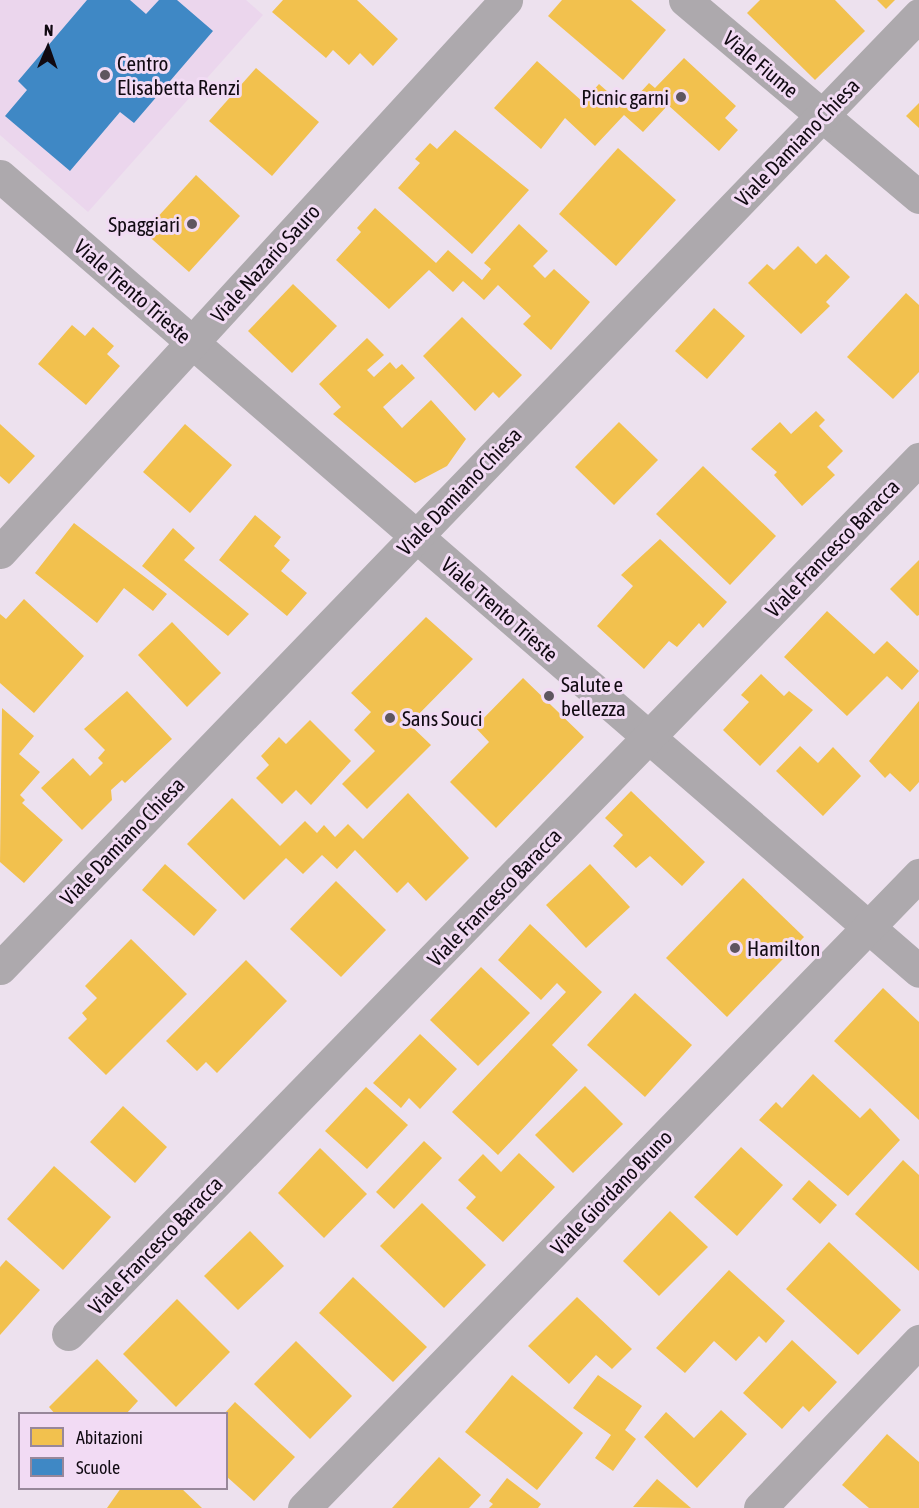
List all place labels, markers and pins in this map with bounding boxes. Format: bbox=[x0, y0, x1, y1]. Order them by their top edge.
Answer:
place label: Centro Elisabetta Renzi bbox=[117, 50, 240, 100]
marker: Centro Elisabetta Renzi bbox=[98, 68, 112, 82]
place label: Picnic garni bbox=[581, 84, 669, 110]
marker: Picnic garni bbox=[674, 90, 688, 104]
place label: Spaggiari bbox=[108, 211, 180, 237]
marker: Spaggiari bbox=[185, 217, 199, 231]
place label: Salute e bellezza bbox=[561, 671, 626, 721]
marker: Salute e bellezza bbox=[542, 689, 556, 703]
place label: Sans Souci bbox=[402, 705, 482, 731]
marker: Sans Souci bbox=[383, 711, 397, 725]
place label: Hamilton bbox=[747, 935, 820, 961]
marker: Hamilton bbox=[728, 941, 742, 955]

